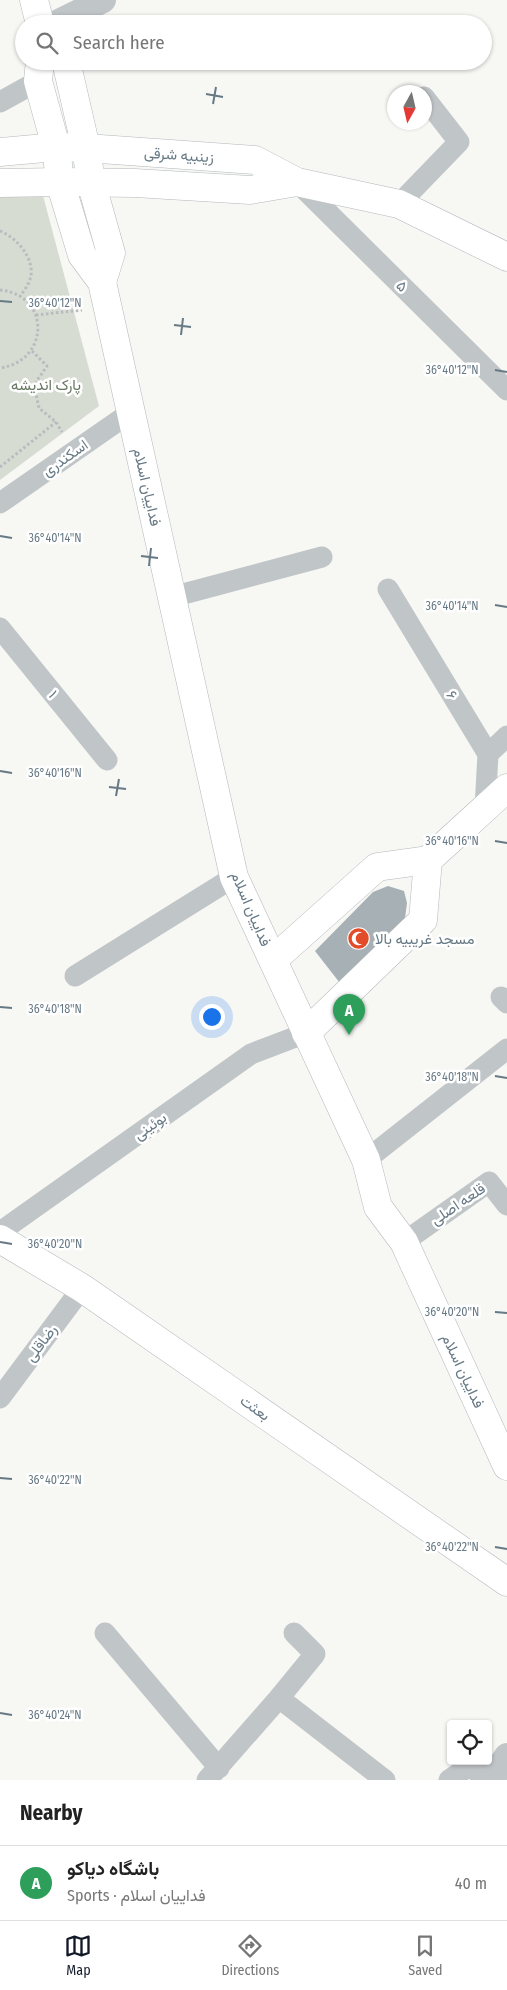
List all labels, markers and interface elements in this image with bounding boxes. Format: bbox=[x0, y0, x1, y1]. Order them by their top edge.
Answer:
search box bbox=[15, 15, 492, 70]
icon: search bbox=[33, 29, 61, 57]
text: Search here bbox=[73, 31, 165, 54]
north arrow bbox=[387, 85, 432, 130]
street label: زینبیه شرقی bbox=[143, 144, 215, 167]
street label: ۵ bbox=[393, 277, 412, 296]
text: 36°40'12"N bbox=[28, 296, 82, 310]
text: 36°40'12"N bbox=[425, 363, 479, 377]
park label: پارک اندیشه bbox=[11, 376, 81, 395]
street label: اسکندری bbox=[39, 436, 92, 481]
street label: فداییان اسلام bbox=[128, 446, 165, 528]
text: 36°40'14"N bbox=[29, 531, 81, 545]
text: 36°40'14"N bbox=[426, 599, 478, 613]
street label: ۱ bbox=[45, 687, 61, 701]
street label: ۶ bbox=[442, 687, 462, 703]
text: 36°40'16"N bbox=[28, 766, 82, 780]
text: 36°40'16"N bbox=[425, 834, 479, 848]
street label: فداییان اسلام bbox=[226, 869, 275, 950]
mosque icon: مسجد غریبیه بالا bbox=[347, 927, 371, 951]
place label: مسجد غریبیه بالا bbox=[375, 930, 475, 948]
pin: A bbox=[333, 994, 365, 1035]
text: 36°40'18"N bbox=[28, 1002, 82, 1016]
your location bbox=[199, 1004, 225, 1030]
text: 36°40'18"N bbox=[425, 1070, 479, 1084]
street label: بوئینی bbox=[130, 1108, 170, 1144]
street label: قلعه اصلی bbox=[427, 1179, 489, 1230]
text: 36°40'20"N bbox=[28, 1237, 82, 1251]
text: 36°40'20"N bbox=[425, 1305, 479, 1319]
street label: رضاقلی bbox=[21, 1321, 62, 1366]
street label: فداییان اسلام bbox=[437, 1331, 488, 1412]
street label: بعثت bbox=[237, 1391, 273, 1425]
text: 36°40'22"N bbox=[28, 1473, 82, 1487]
text: 36°40'22"N bbox=[425, 1540, 479, 1554]
text: 36°40'24"N bbox=[28, 1708, 82, 1722]
map controls bbox=[447, 1720, 492, 1765]
button: locate bbox=[447, 1720, 492, 1765]
text: Nearby bbox=[20, 1800, 82, 1826]
text: باشگاه دیاکو bbox=[67, 1857, 159, 1880]
text: A bbox=[32, 1874, 40, 1893]
text: 40 m bbox=[455, 1874, 487, 1893]
text: Sports · فداییان اسلام bbox=[67, 1886, 206, 1905]
tab: Map bbox=[64, 1932, 92, 1979]
tab: Directions bbox=[221, 1932, 279, 1979]
tab: Saved bbox=[408, 1932, 443, 1979]

